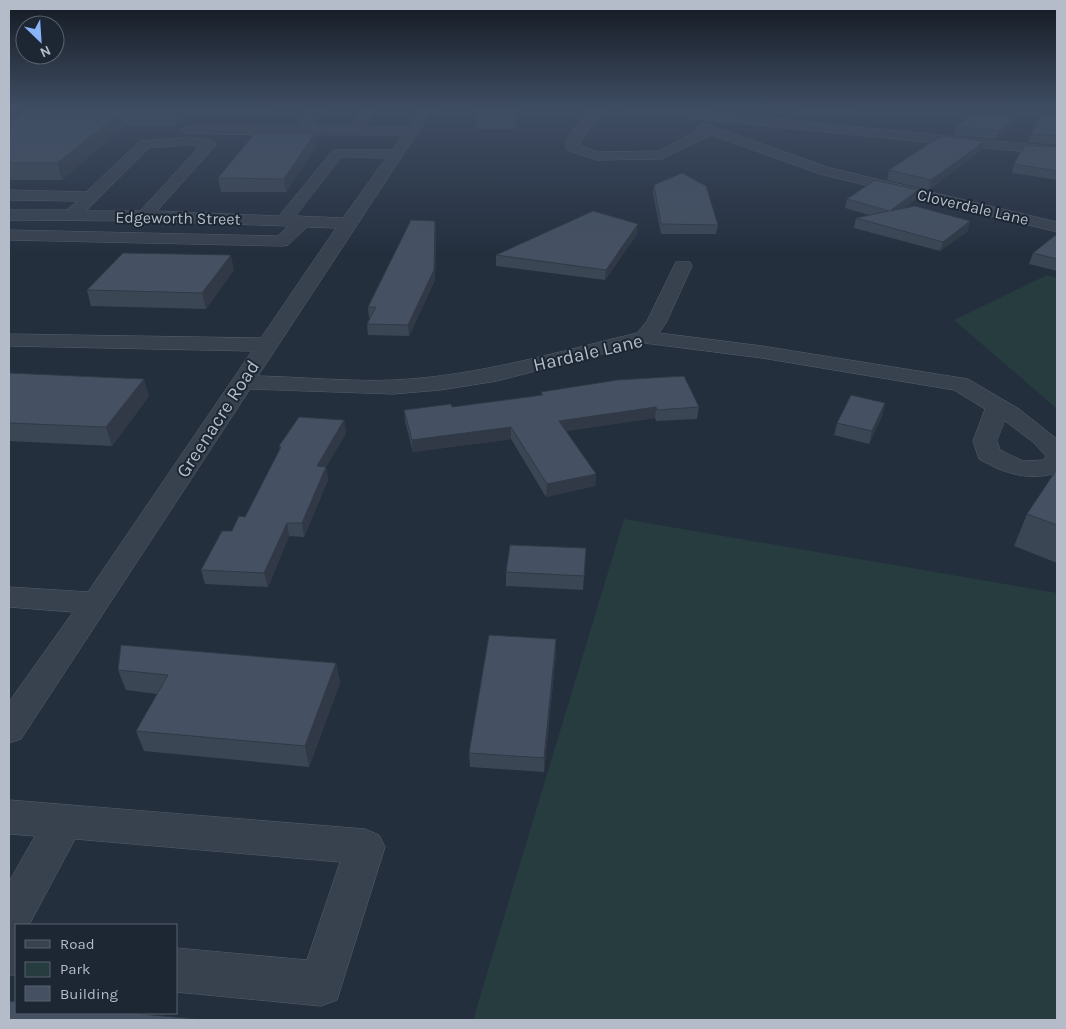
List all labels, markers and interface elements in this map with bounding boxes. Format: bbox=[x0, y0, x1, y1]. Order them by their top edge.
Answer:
north arrow bbox=[15, 15, 65, 65]
text: N bbox=[37, 42, 53, 61]
street label: Cloverdale Lane bbox=[915, 185, 1031, 229]
street label: Edgeworth Street bbox=[115, 207, 241, 229]
street label: Hardale Lane bbox=[531, 330, 645, 376]
street label: Greenacre Road bbox=[172, 356, 264, 482]
legend bbox=[15, 924, 178, 1014]
text: Road bbox=[60, 935, 95, 953]
text: Park bbox=[60, 960, 90, 978]
text: Building bbox=[60, 985, 118, 1003]

